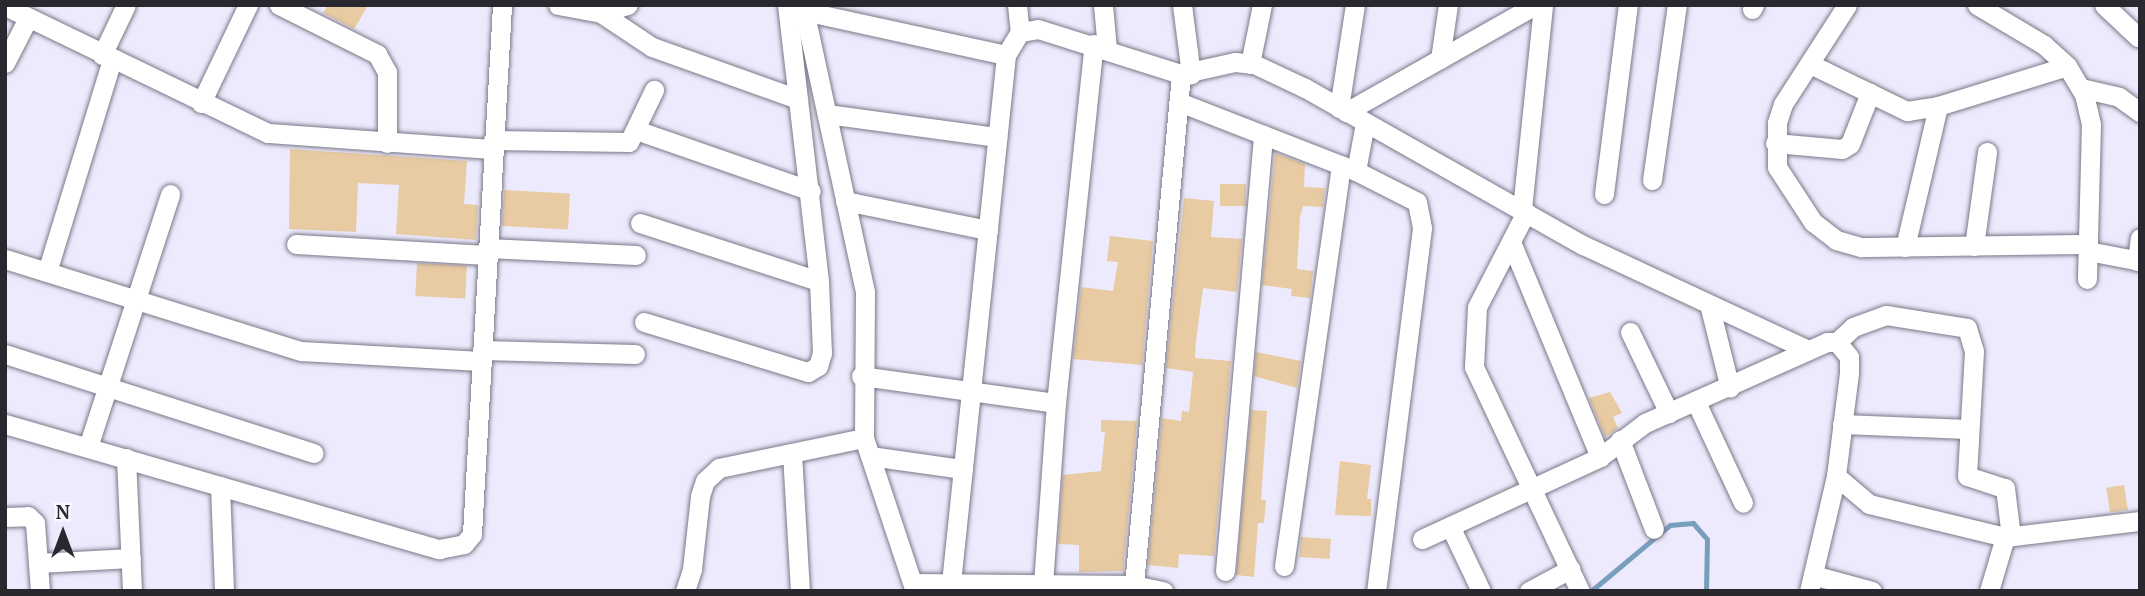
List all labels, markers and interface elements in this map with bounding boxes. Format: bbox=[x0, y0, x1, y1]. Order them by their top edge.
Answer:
north arrow bbox=[28, 498, 98, 568]
text: N bbox=[56, 499, 70, 524]

